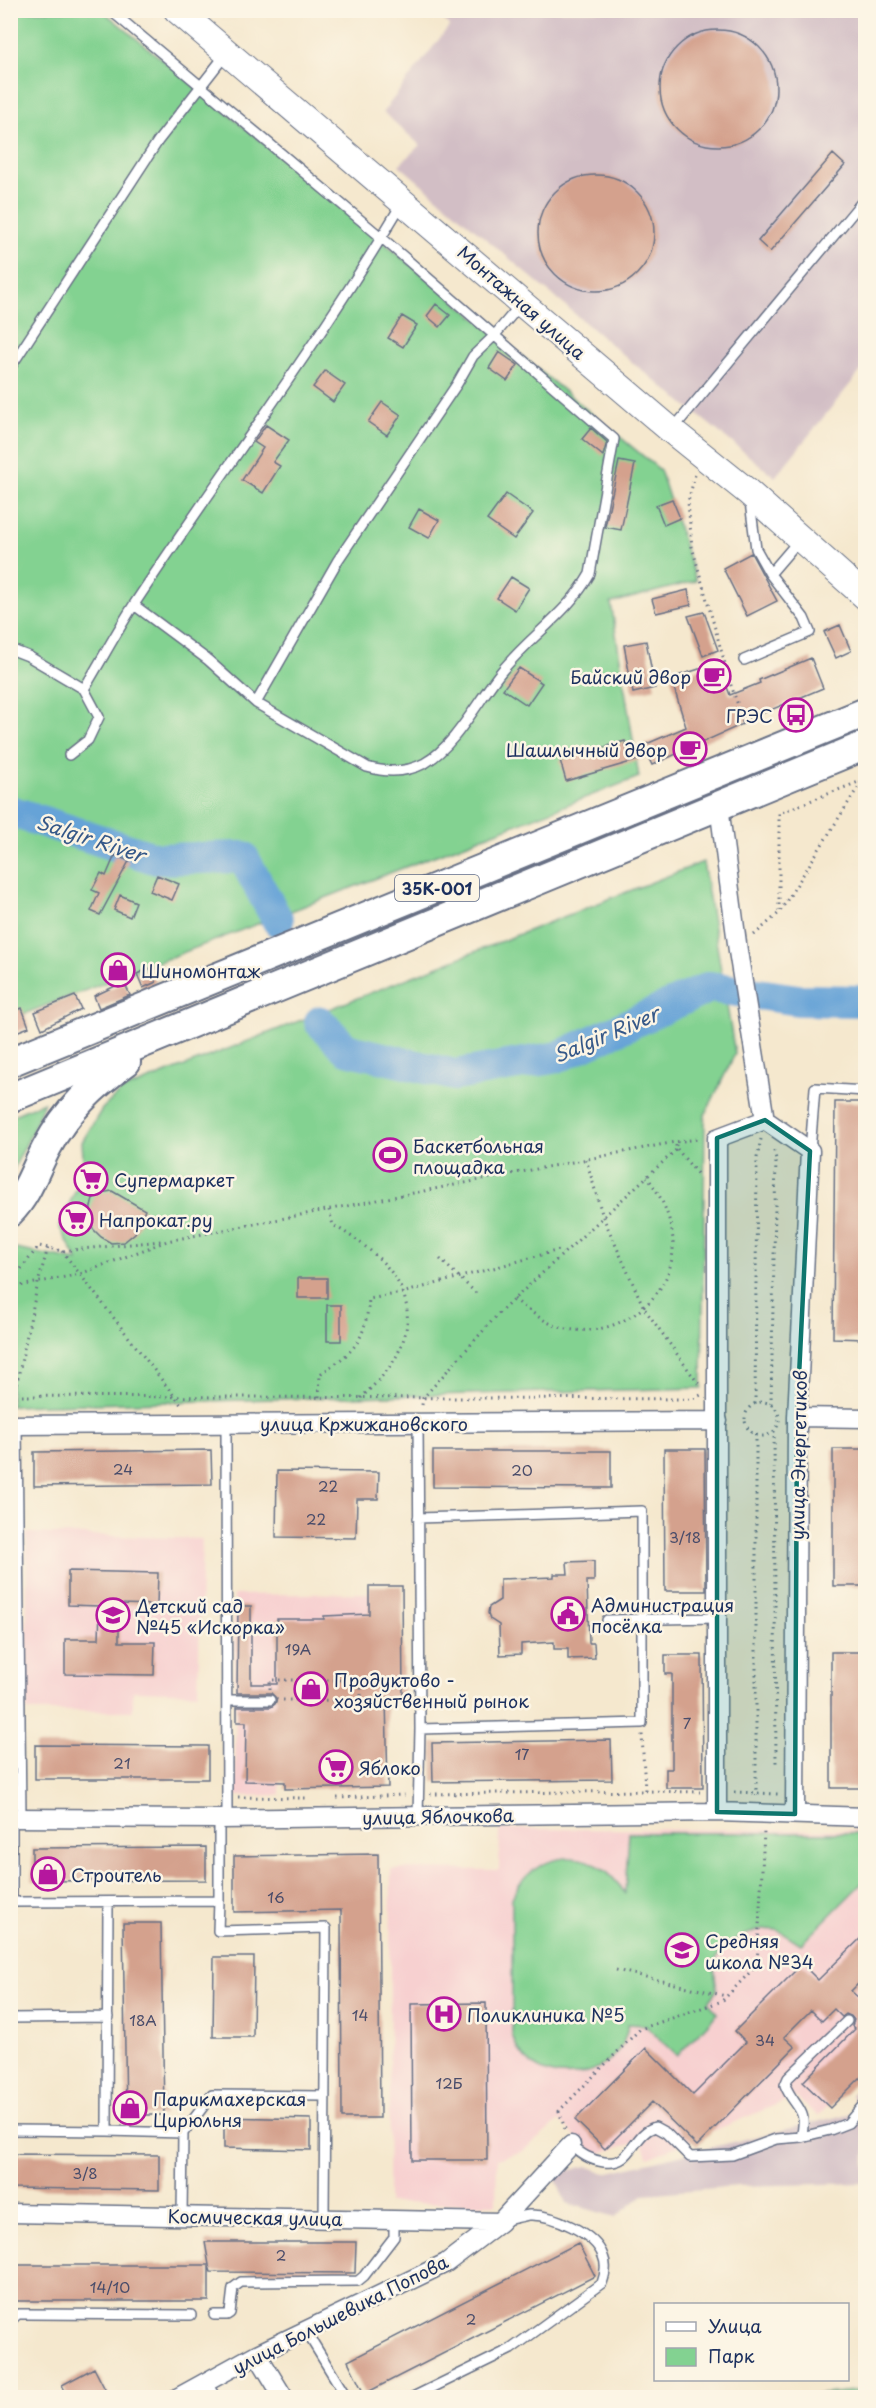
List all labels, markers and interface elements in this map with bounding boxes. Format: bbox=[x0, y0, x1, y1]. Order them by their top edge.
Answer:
street label: Монтажная улица bbox=[452, 239, 593, 366]
cafe icon: Байский двор bbox=[696, 658, 732, 694]
place label: Байский двор bbox=[570, 663, 691, 690]
bus stop icon: ГРЭС bbox=[778, 697, 814, 733]
place label: ГРЭС bbox=[726, 702, 773, 729]
cafe icon: Шашлычный двор bbox=[672, 731, 708, 767]
place label: Шашлычный двор bbox=[506, 736, 667, 763]
water label: Salgir River bbox=[33, 806, 152, 871]
road number: 35К-001 bbox=[395, 875, 479, 901]
shop icon: Шиномонтаж bbox=[100, 952, 136, 988]
place label: Шиномонтаж bbox=[141, 957, 261, 984]
water label: Salgir River bbox=[548, 997, 666, 1070]
place label: Баскетбольная площадка bbox=[413, 1132, 544, 1180]
sports icon: Баскетбольная площадка bbox=[372, 1137, 408, 1173]
supermarket icon: Супермаркет bbox=[73, 1161, 109, 1197]
place label: Супермаркет bbox=[114, 1166, 234, 1193]
supermarket icon: Напрокат.ру bbox=[58, 1201, 94, 1237]
place label: Напрокат.ру bbox=[99, 1206, 213, 1233]
street label: улица Энергетиков bbox=[783, 1370, 813, 1540]
street label: улица Кржижановского bbox=[260, 1410, 468, 1437]
house number: 24 bbox=[113, 1457, 133, 1480]
house number: 20 bbox=[511, 1458, 533, 1481]
house number: 22 bbox=[318, 1474, 338, 1497]
house number: 22 bbox=[306, 1507, 326, 1530]
house number: 3/18 bbox=[669, 1525, 701, 1548]
place label: Администрация посёлка bbox=[591, 1591, 734, 1639]
place label: Детский сад №45 «Искорка» bbox=[135, 1592, 285, 1640]
public building icon: Администрация посёлка bbox=[550, 1596, 586, 1632]
school or university icon: Детский сад №45 «Искорка» bbox=[95, 1597, 131, 1633]
house number: 19А bbox=[285, 1637, 311, 1660]
place label: Продуктово - хозяйственный рынок bbox=[334, 1666, 529, 1714]
shop icon: Продуктово - хозяйственный рынок bbox=[293, 1671, 329, 1707]
house number: 7 bbox=[683, 1711, 692, 1734]
house number: 17 bbox=[515, 1742, 529, 1765]
supermarket icon: Яблоко bbox=[318, 1749, 354, 1785]
house number: 21 bbox=[113, 1751, 131, 1774]
place label: Яблоко bbox=[359, 1754, 421, 1781]
street label: улица Яблочкова bbox=[362, 1801, 515, 1831]
shop icon: Строитель bbox=[30, 1856, 66, 1892]
place label: Строитель bbox=[71, 1861, 162, 1888]
house number: 16 bbox=[267, 1885, 285, 1908]
place label: Средняя школа №34 bbox=[705, 1927, 814, 1975]
school or university icon: Средняя школа №34 bbox=[664, 1932, 700, 1968]
hospital icon: Поликлиника №5 bbox=[426, 1996, 462, 2032]
place label: Поликлиника №5 bbox=[467, 2001, 625, 2028]
house number: 14 bbox=[352, 2003, 368, 2026]
house number: 18А bbox=[129, 2008, 157, 2031]
house number: 34 bbox=[755, 2028, 775, 2051]
house number: 12Б bbox=[435, 2071, 463, 2094]
place label: Парикмахерская Цирюльня bbox=[153, 2085, 307, 2133]
shop icon: Парикмахерская Цирюльня bbox=[112, 2090, 148, 2126]
house number: 3/8 bbox=[72, 2161, 98, 2184]
street label: Космическая улица bbox=[167, 2202, 343, 2232]
house number: 2 bbox=[276, 2243, 286, 2266]
street label: улица Большевика Попова bbox=[227, 2247, 453, 2380]
house number: 14/10 bbox=[90, 2275, 130, 2298]
legend bbox=[654, 2303, 849, 2381]
house number: 2 bbox=[466, 2307, 476, 2330]
text: Улица bbox=[708, 2312, 762, 2339]
text: Парк bbox=[708, 2342, 755, 2369]

